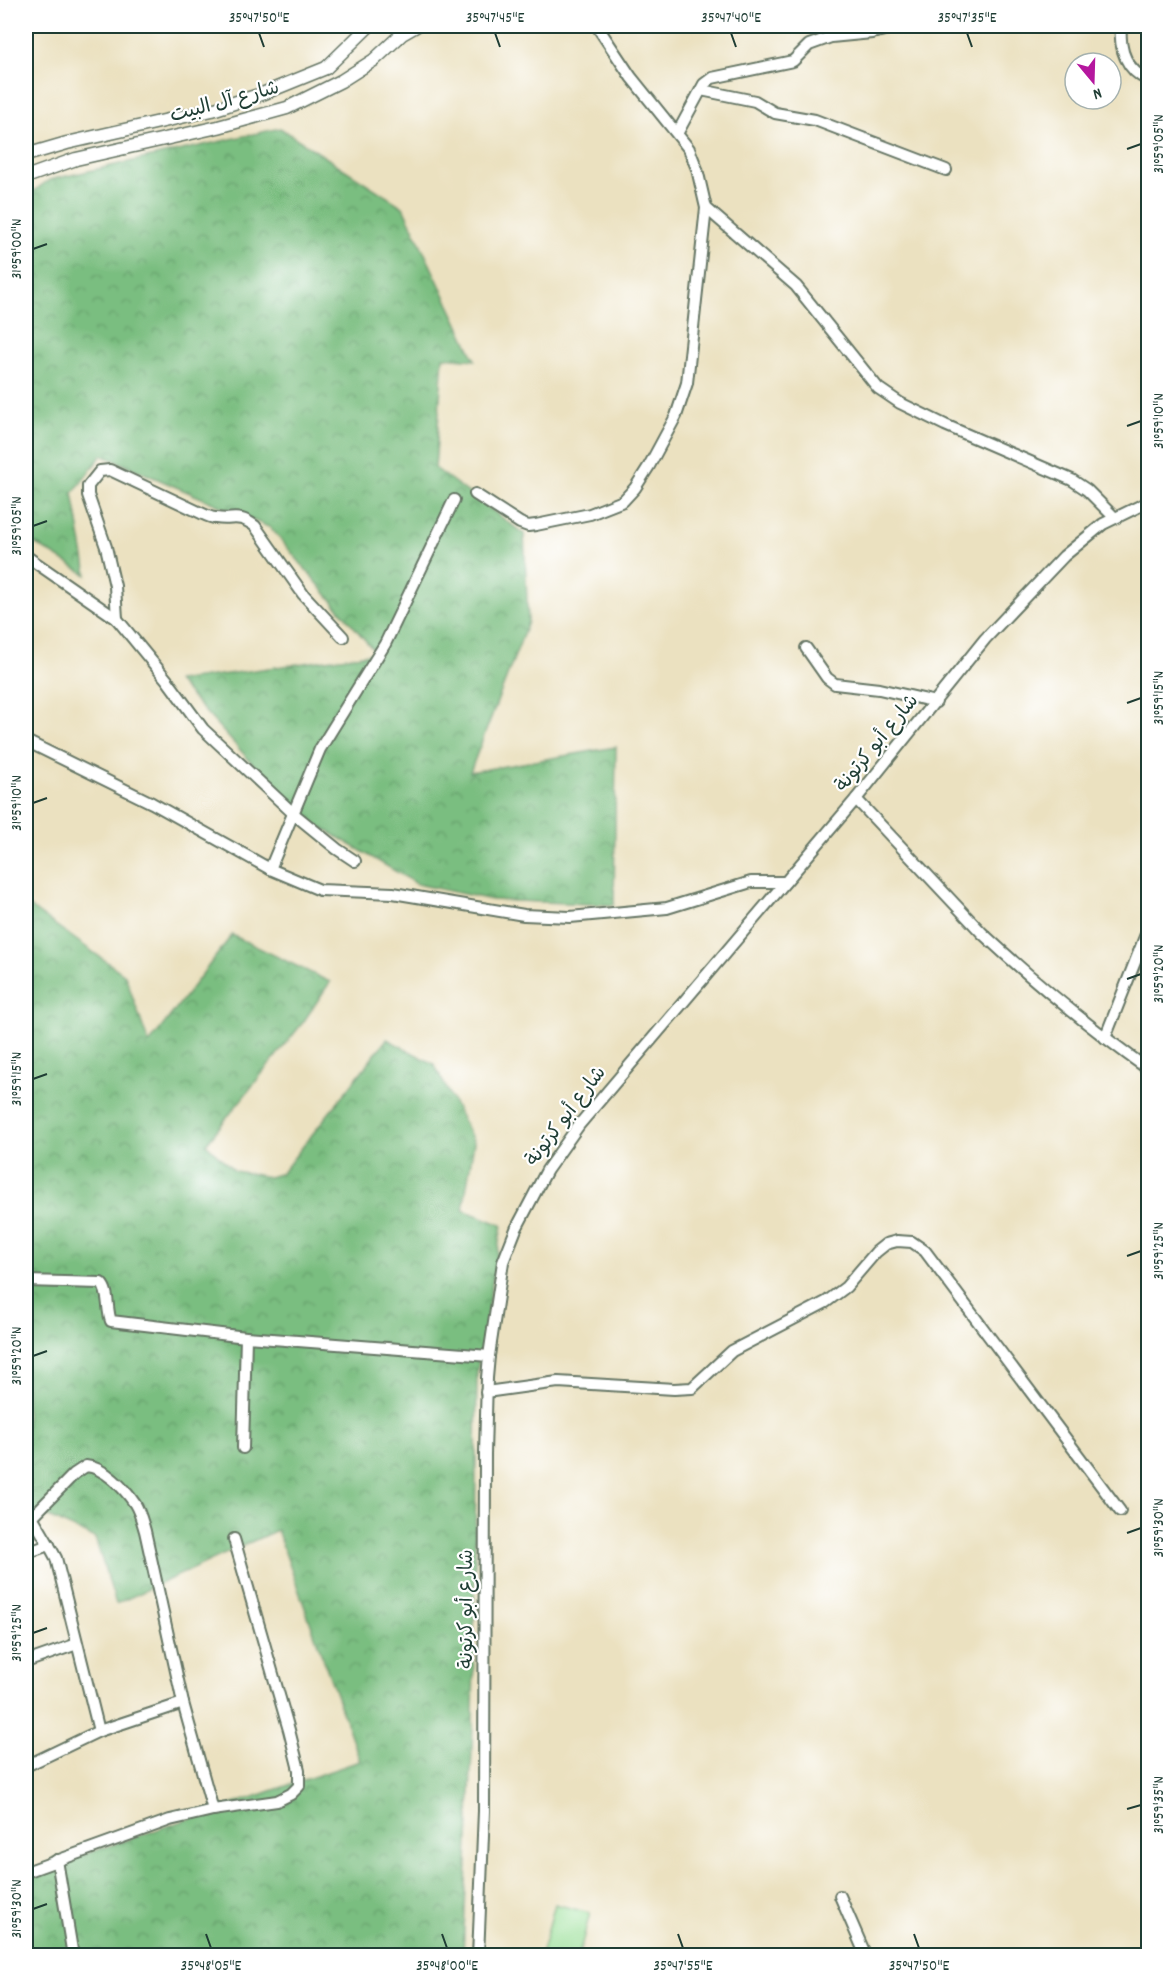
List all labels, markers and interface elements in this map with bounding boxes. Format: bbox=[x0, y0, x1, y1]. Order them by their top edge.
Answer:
text: 35°47'50"E bbox=[229, 8, 289, 30]
text: 35°47'45"E bbox=[466, 8, 525, 30]
text: 35°47'40"E bbox=[701, 8, 761, 30]
text: 35°47'35"E bbox=[937, 8, 997, 30]
north arrow bbox=[1063, 51, 1123, 111]
street label: شارع آل البيت bbox=[167, 75, 283, 131]
text: N bbox=[1089, 81, 1105, 105]
text: 31°59'05"N bbox=[1149, 114, 1171, 174]
text: 31°59'00"N bbox=[7, 219, 29, 279]
text: 31°59'10"N bbox=[1149, 393, 1171, 449]
text: 31°59'05"N bbox=[7, 496, 29, 556]
text: 31°59'15"N bbox=[1149, 671, 1171, 725]
street label: شارع أبو كرتونة bbox=[830, 689, 926, 799]
text: 31°59'10"N bbox=[7, 775, 29, 831]
text: 31°59'20"N bbox=[1149, 944, 1171, 1004]
text: 31°59'15"N bbox=[7, 1052, 29, 1106]
street label: شارع أبو كرتونة bbox=[520, 1061, 614, 1173]
text: 31°59'25"N bbox=[1149, 1222, 1171, 1280]
text: 31°59'20"N bbox=[7, 1326, 29, 1386]
text: 31°59'30"N bbox=[1149, 1498, 1171, 1558]
street label: شارع أبو كرتونة bbox=[454, 1549, 482, 1669]
text: 31°59'25"N bbox=[7, 1604, 29, 1662]
text: 31°59'35"N bbox=[1149, 1776, 1171, 1834]
text: 31°59'30"N bbox=[7, 1879, 29, 1939]
text: 35°48'05"E bbox=[181, 1956, 242, 1978]
text: 35°48'00"E bbox=[416, 1956, 478, 1978]
text: 35°47'55"E bbox=[653, 1956, 713, 1978]
text: 35°47'50"E bbox=[889, 1956, 949, 1978]

